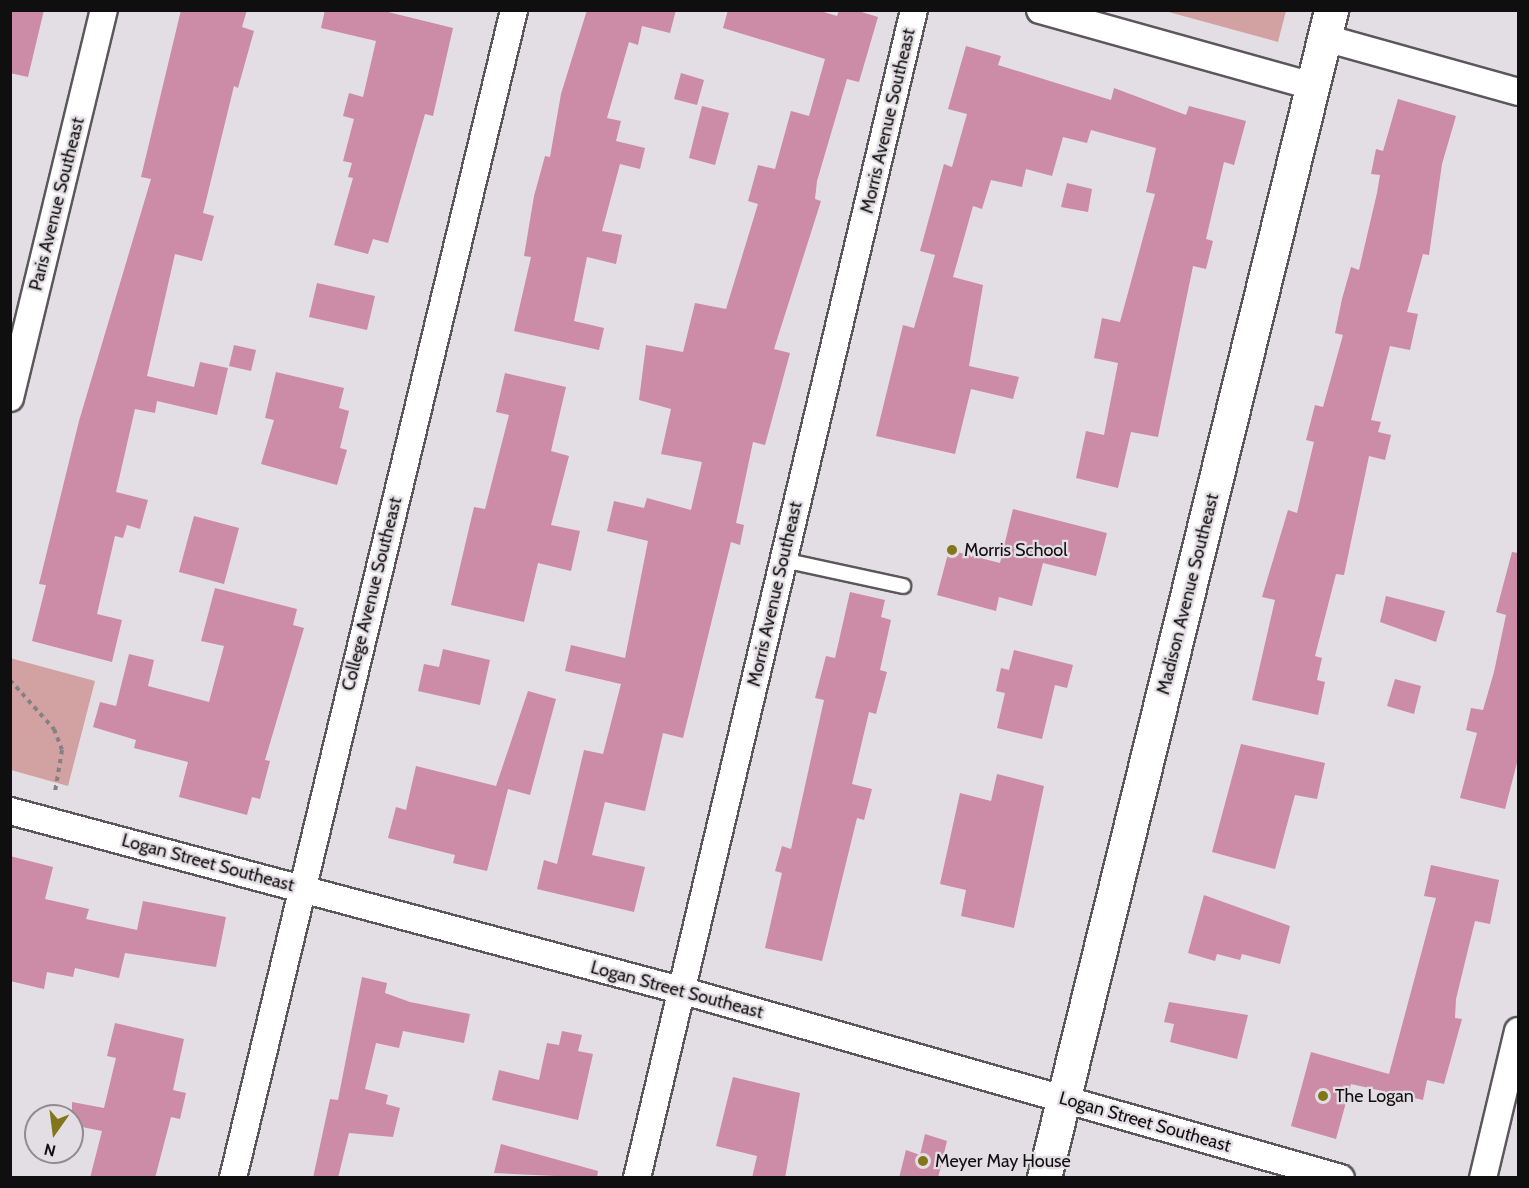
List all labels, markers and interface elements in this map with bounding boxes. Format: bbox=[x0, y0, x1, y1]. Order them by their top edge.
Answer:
street label: Morris Avenue Southeast bbox=[856, 26, 920, 216]
street label: Paris Avenue Southeast bbox=[25, 115, 89, 293]
street label: Madison Avenue Southeast bbox=[1153, 491, 1223, 697]
street label: College Avenue Southeast bbox=[337, 495, 407, 693]
street label: Morris Avenue Southeast bbox=[743, 499, 807, 689]
place label: Morris School bbox=[964, 539, 1067, 561]
marker: Morris School bbox=[945, 543, 959, 557]
street label: Logan Street Southeast bbox=[119, 830, 297, 896]
street label: Logan Street Southeast bbox=[588, 957, 766, 1023]
place label: The Logan bbox=[1335, 1085, 1414, 1107]
street label: Logan Street Southeast bbox=[1057, 1087, 1233, 1157]
marker: The Logan bbox=[1316, 1089, 1330, 1103]
north arrow bbox=[24, 1104, 84, 1164]
text: N bbox=[42, 1139, 58, 1161]
place label: Meyer May House bbox=[935, 1150, 1071, 1172]
marker: Meyer May House bbox=[916, 1154, 930, 1168]

